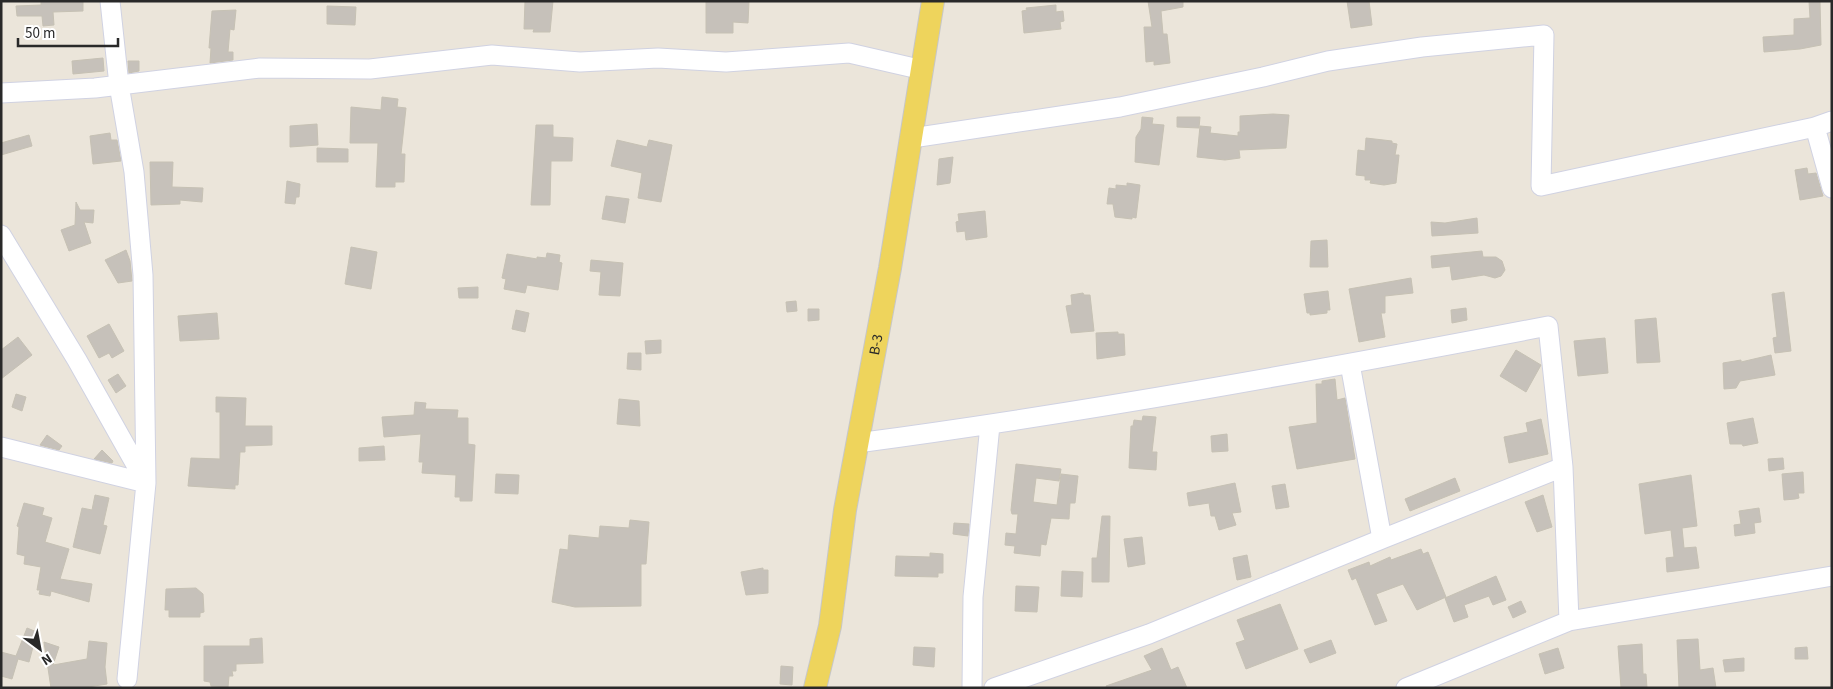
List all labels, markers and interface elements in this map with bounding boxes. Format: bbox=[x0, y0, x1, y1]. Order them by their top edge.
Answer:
scale bar bbox=[18, 15, 118, 47]
text: 50 m bbox=[25, 23, 55, 44]
street label: B-3 bbox=[864, 332, 888, 357]
north arrow bbox=[15, 624, 65, 674]
text: N bbox=[37, 648, 56, 670]

